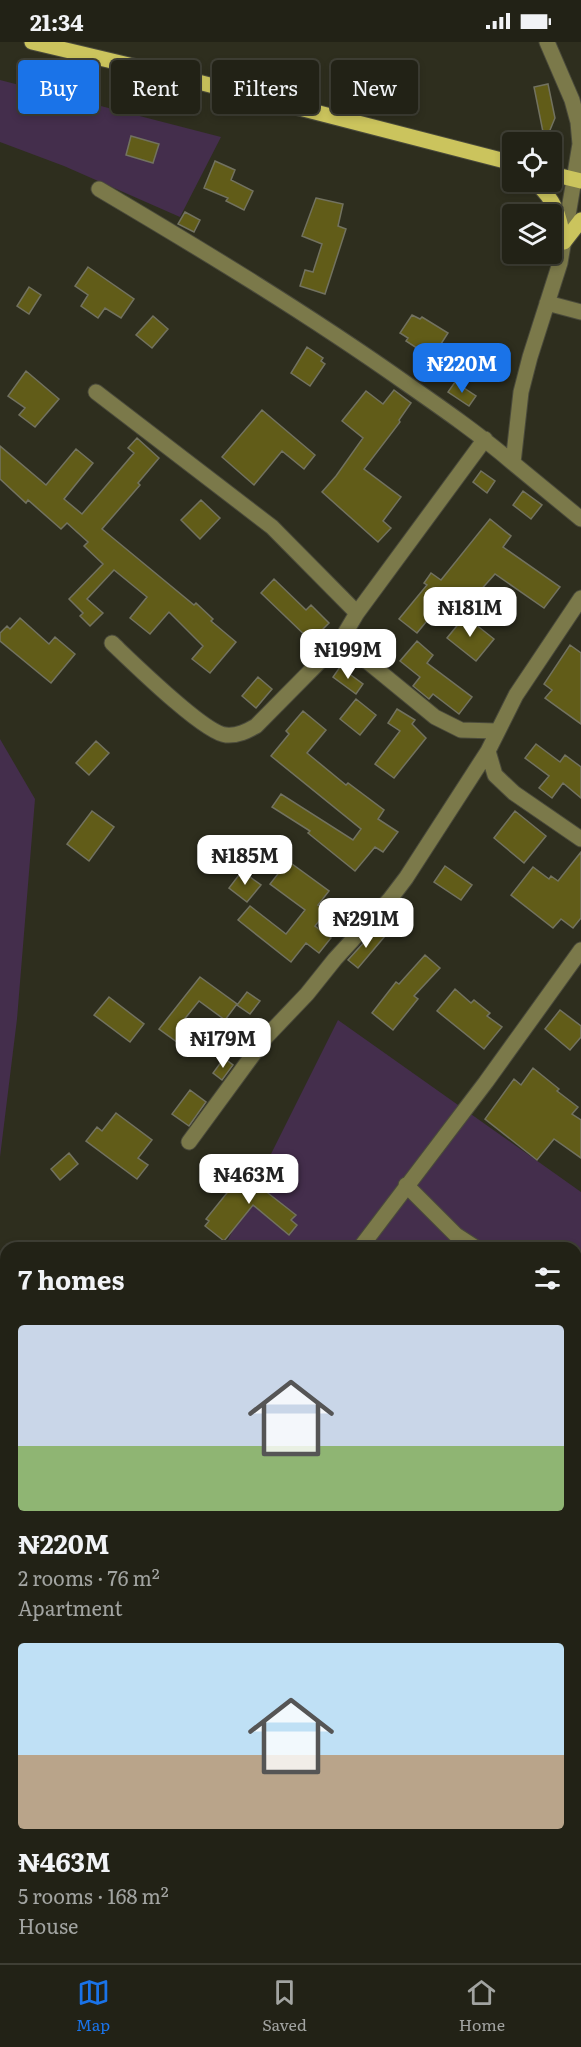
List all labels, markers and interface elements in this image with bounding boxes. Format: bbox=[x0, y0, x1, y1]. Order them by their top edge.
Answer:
text: 21:34 bbox=[30, 5, 83, 38]
chip: Buy bbox=[18, 60, 99, 114]
chip: Rent bbox=[111, 60, 200, 114]
chip: Filters bbox=[212, 60, 319, 114]
chip: New bbox=[331, 60, 418, 114]
map controls bbox=[502, 132, 562, 264]
button: locate bbox=[502, 132, 562, 192]
button: layers bbox=[502, 204, 562, 264]
pin: ₦220M bbox=[420, 343, 504, 394]
text: ₦220M bbox=[427, 347, 497, 377]
pin: ₦181M bbox=[428, 587, 512, 638]
text: ₦181M bbox=[438, 591, 502, 621]
pin: ₦199M bbox=[306, 629, 390, 680]
text: ₦199M bbox=[314, 633, 382, 663]
pin: ₦185M bbox=[203, 835, 287, 886]
text: ₦185M bbox=[211, 839, 279, 869]
pin: ₦291M bbox=[324, 898, 408, 949]
text: ₦291M bbox=[332, 902, 400, 932]
pin: ₦179M bbox=[181, 1018, 265, 1069]
text: ₦179M bbox=[190, 1022, 256, 1052]
pin: ₦463M bbox=[207, 1154, 291, 1205]
text: ₦463M bbox=[213, 1158, 285, 1188]
text: 7 homes bbox=[18, 1259, 124, 1298]
icon: filters bbox=[531, 1262, 564, 1295]
icon: home bbox=[237, 1364, 345, 1472]
text: ₦220M bbox=[18, 1523, 109, 1562]
text: 2 rooms · 76 m² bbox=[18, 1562, 160, 1592]
text: Apartment bbox=[18, 1592, 123, 1622]
icon: home bbox=[237, 1682, 345, 1790]
text: ₦463M bbox=[18, 1841, 111, 1880]
text: 5 rooms · 168 m² bbox=[18, 1880, 169, 1910]
text: House bbox=[18, 1910, 78, 1940]
tab: Map bbox=[76, 1976, 110, 2036]
tab: Saved bbox=[262, 1976, 307, 2036]
tab: Home bbox=[459, 1976, 505, 2036]

